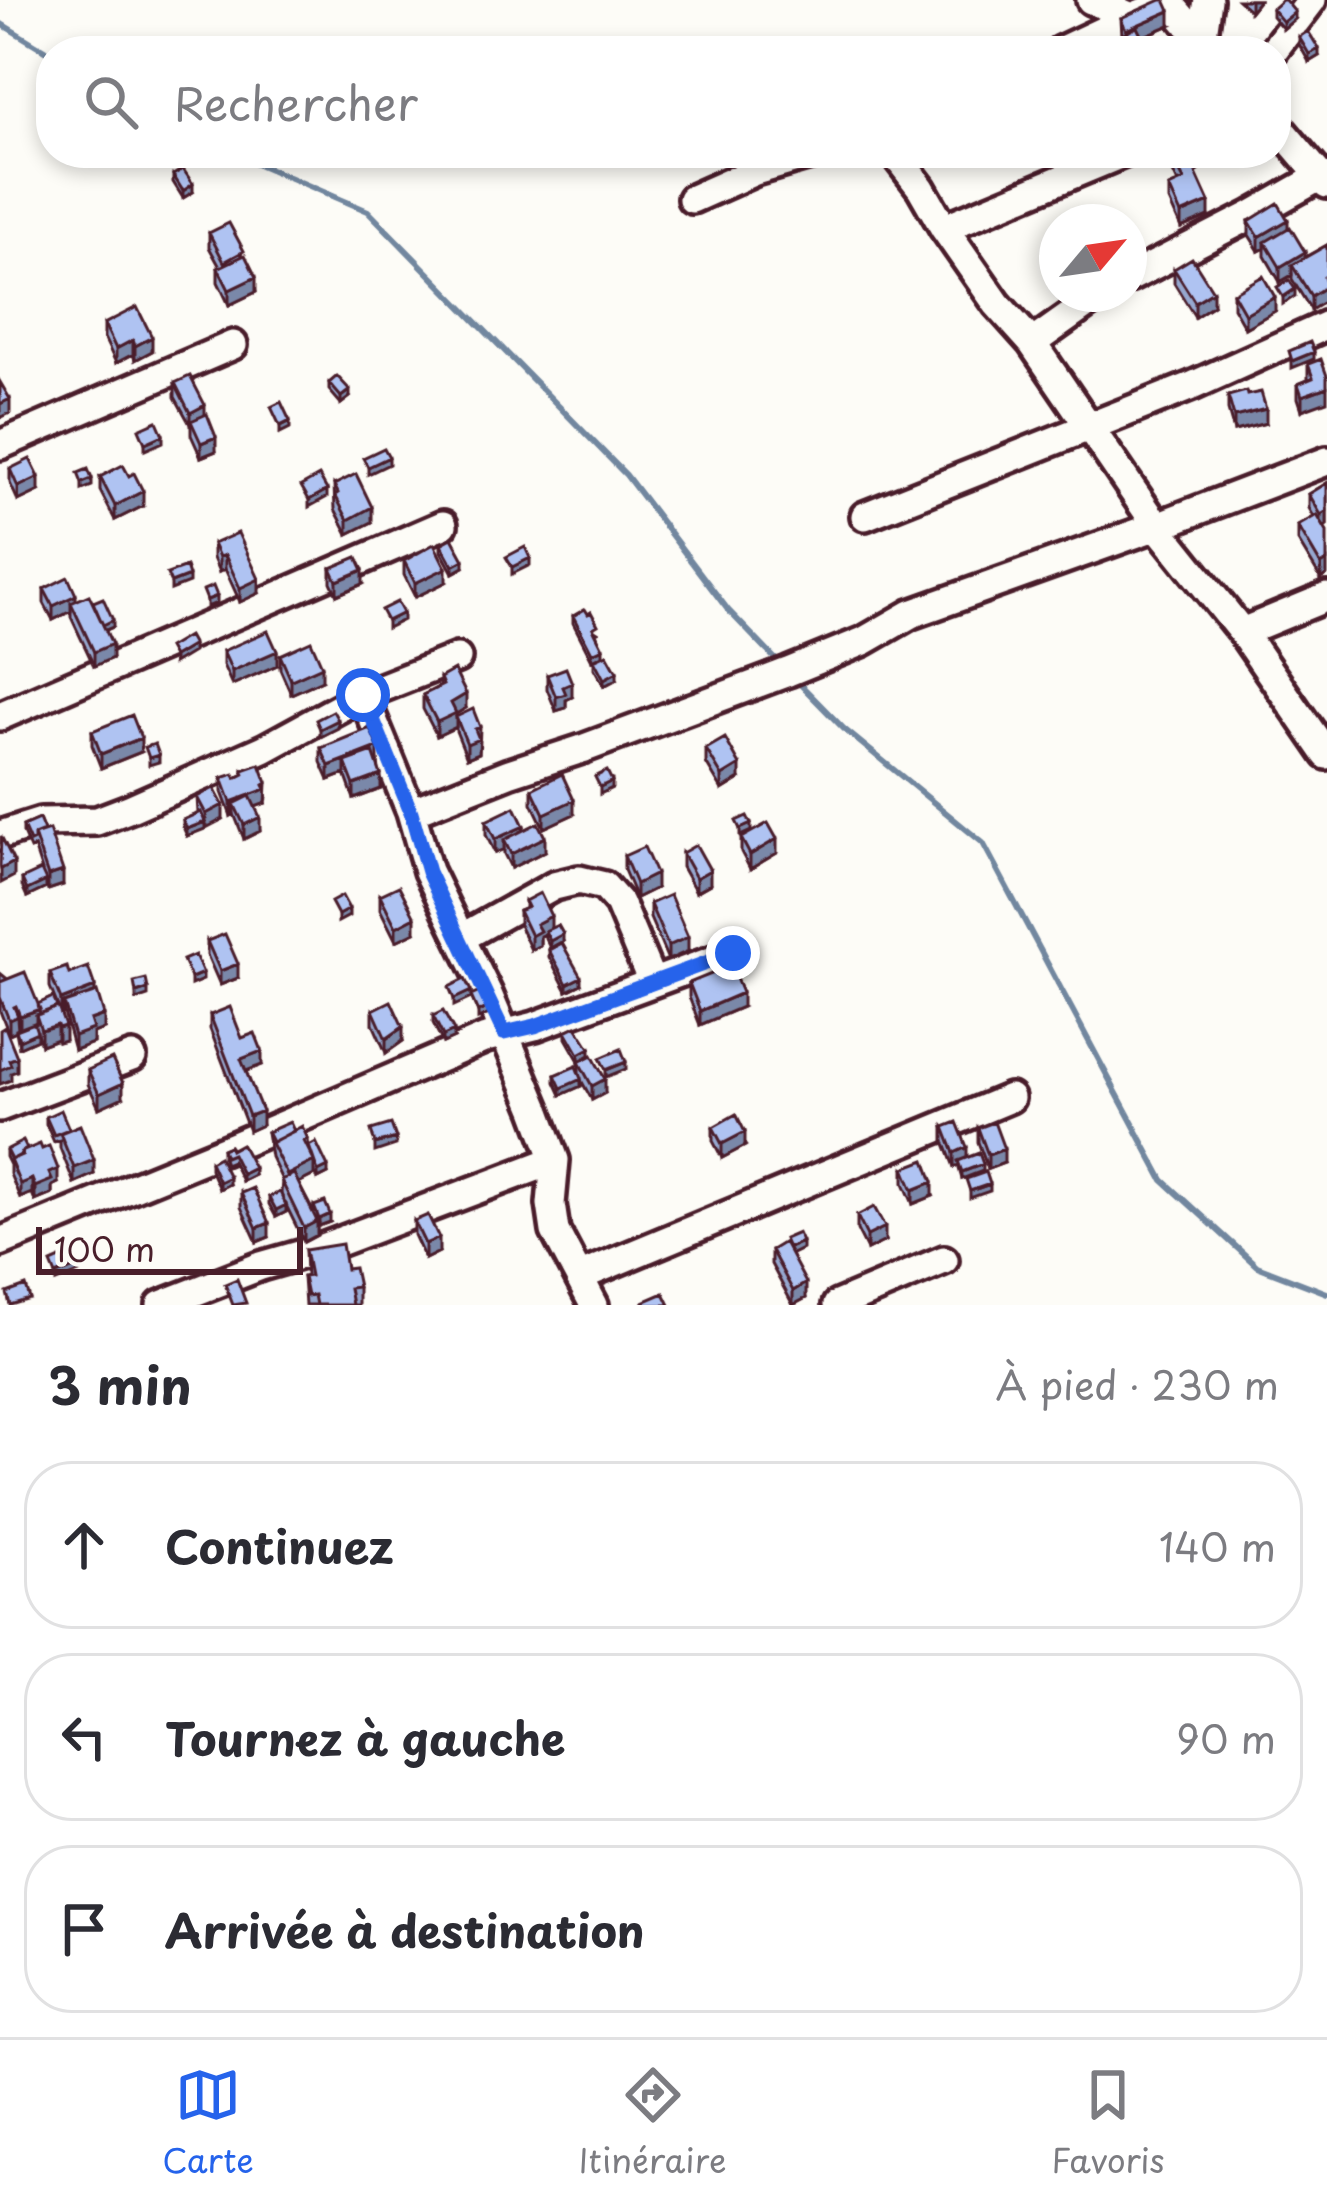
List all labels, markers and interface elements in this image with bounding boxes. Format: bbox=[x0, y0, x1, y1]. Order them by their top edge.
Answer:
search box bbox=[36, 36, 1291, 168]
text: Rechercher bbox=[174, 68, 418, 136]
icon: search bbox=[78, 69, 144, 135]
north arrow bbox=[1039, 204, 1147, 312]
route start bbox=[336, 668, 390, 722]
route end bbox=[706, 926, 760, 980]
scale bar bbox=[36, 1221, 303, 1274]
text: 100 m bbox=[54, 1223, 155, 1273]
text: 3 min bbox=[48, 1345, 192, 1422]
text: À pied · 230 m bbox=[995, 1354, 1279, 1413]
text: Continuez bbox=[165, 1511, 394, 1579]
icon: ahead bbox=[51, 1512, 117, 1578]
text: 140 m bbox=[1159, 1516, 1276, 1575]
text: Tournez à gauche bbox=[165, 1703, 566, 1771]
icon: left bbox=[51, 1704, 117, 1770]
text: 90 m bbox=[1176, 1708, 1276, 1767]
text: Arrivée à destination bbox=[165, 1895, 645, 1963]
icon: arrive bbox=[51, 1896, 117, 1962]
tab: Carte bbox=[162, 2062, 254, 2184]
tab: Itinéraire bbox=[578, 2062, 727, 2184]
tab: Favoris bbox=[1051, 2062, 1165, 2184]

